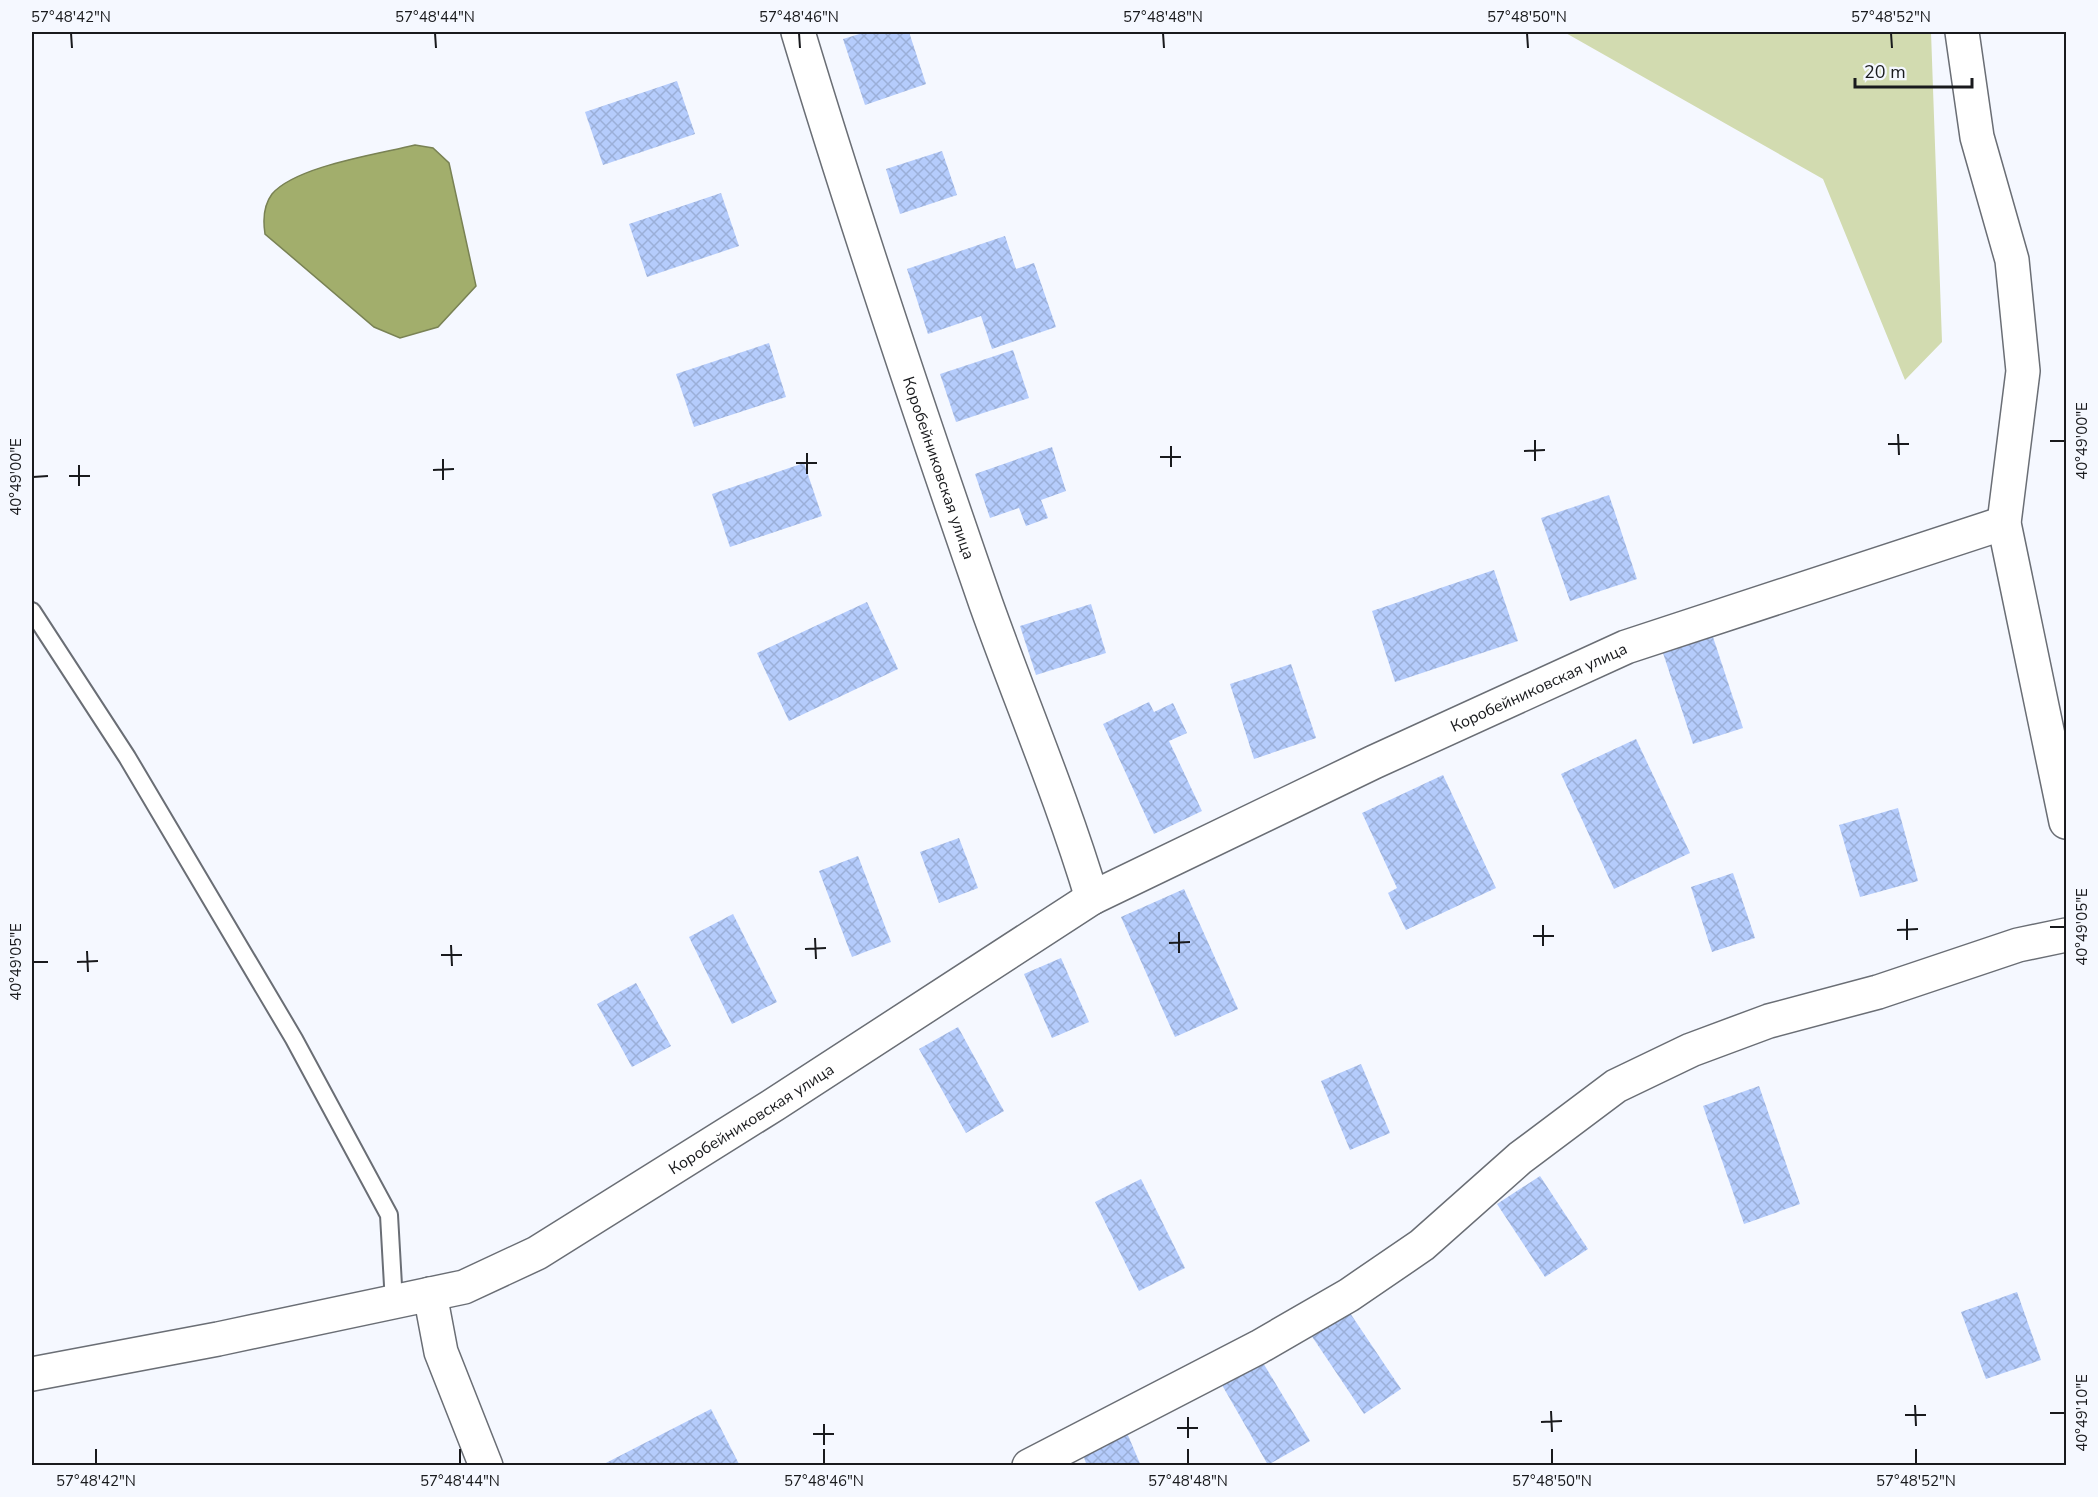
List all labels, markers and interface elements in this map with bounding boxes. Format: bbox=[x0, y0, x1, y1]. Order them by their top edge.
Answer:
text: 57°48'42"N bbox=[31, 7, 111, 27]
text: 57°48'44"N bbox=[395, 7, 475, 27]
text: 57°48'46"N bbox=[759, 7, 839, 27]
text: 57°48'48"N bbox=[1123, 7, 1203, 27]
text: 57°48'50"N bbox=[1487, 7, 1567, 27]
text: 57°48'52"N bbox=[1851, 7, 1931, 27]
scale bar bbox=[1855, 51, 1972, 89]
text: 20 m bbox=[1864, 60, 1906, 84]
street label: Коробейниковская улица bbox=[897, 374, 980, 562]
text: 40°49'00"E bbox=[2072, 402, 2092, 480]
text: 40°49'00"E bbox=[6, 438, 26, 516]
street label: Коробейниковская улица bbox=[1447, 638, 1631, 738]
text: 40°49'05"E bbox=[2072, 888, 2092, 966]
text: 40°49'05"E bbox=[6, 923, 26, 1001]
street label: Коробейниковская улица bbox=[665, 1059, 839, 1180]
text: 40°49'10"E bbox=[2072, 1374, 2092, 1452]
text: 57°48'42"N bbox=[56, 1471, 136, 1491]
text: 57°48'44"N bbox=[420, 1471, 500, 1491]
text: 57°48'46"N bbox=[784, 1471, 864, 1491]
text: 57°48'48"N bbox=[1148, 1471, 1228, 1491]
text: 57°48'50"N bbox=[1512, 1471, 1592, 1491]
text: 57°48'52"N bbox=[1876, 1471, 1956, 1491]

